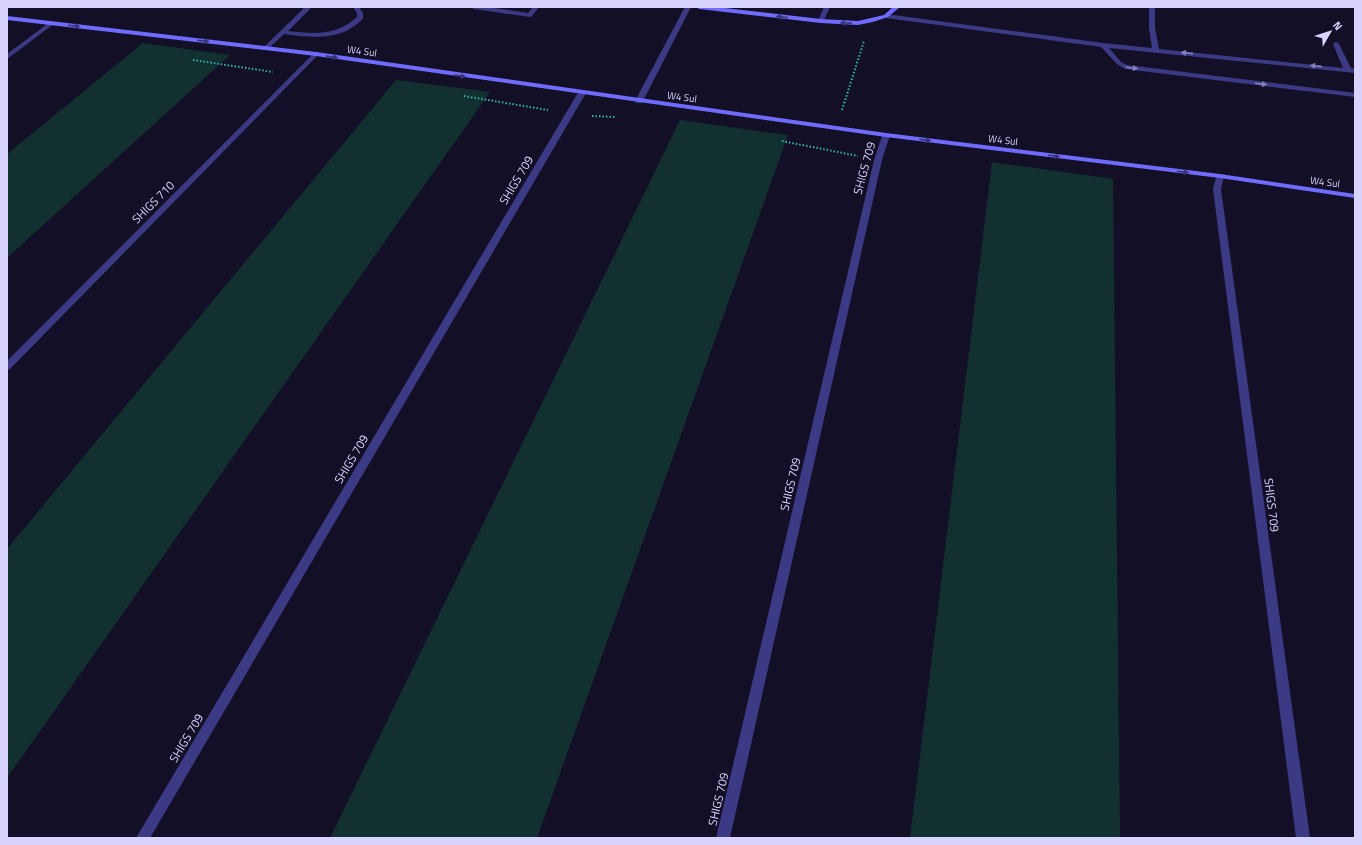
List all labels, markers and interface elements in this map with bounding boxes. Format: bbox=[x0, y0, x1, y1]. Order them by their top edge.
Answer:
north arrow bbox=[1310, 12, 1350, 52]
one-way arrow bbox=[776, 14, 788, 20]
text: N bbox=[1329, 18, 1346, 34]
one-way arrow bbox=[839, 20, 852, 26]
one-way arrow bbox=[67, 23, 80, 29]
one-way arrow bbox=[197, 38, 209, 44]
street label: W4 Sul bbox=[346, 42, 378, 60]
one-way arrow bbox=[1181, 50, 1193, 56]
one-way arrow bbox=[326, 54, 338, 60]
one-way arrow bbox=[1310, 63, 1322, 70]
one-way arrow bbox=[1126, 65, 1138, 71]
one-way arrow bbox=[454, 73, 466, 79]
one-way arrow bbox=[1255, 80, 1267, 87]
street label: W4 Sul bbox=[666, 88, 698, 106]
street label: W4 Sul bbox=[987, 131, 1019, 149]
one-way arrow bbox=[919, 137, 931, 143]
street label: SHIGS 709 bbox=[848, 139, 880, 197]
street label: SHIGS 709 bbox=[494, 152, 538, 208]
one-way arrow bbox=[1048, 153, 1060, 159]
one-way arrow bbox=[1177, 168, 1189, 175]
street label: W4 Sul bbox=[1309, 173, 1341, 191]
street label: SHIGS 710 bbox=[127, 176, 179, 228]
street label: SHIGS 709 bbox=[329, 431, 373, 487]
street label: SHIGS 709 bbox=[775, 455, 805, 513]
street label: SHIGS 709 bbox=[1259, 477, 1285, 533]
street label: SHIGS 709 bbox=[164, 710, 208, 766]
street label: SHIGS 709 bbox=[703, 770, 733, 828]

